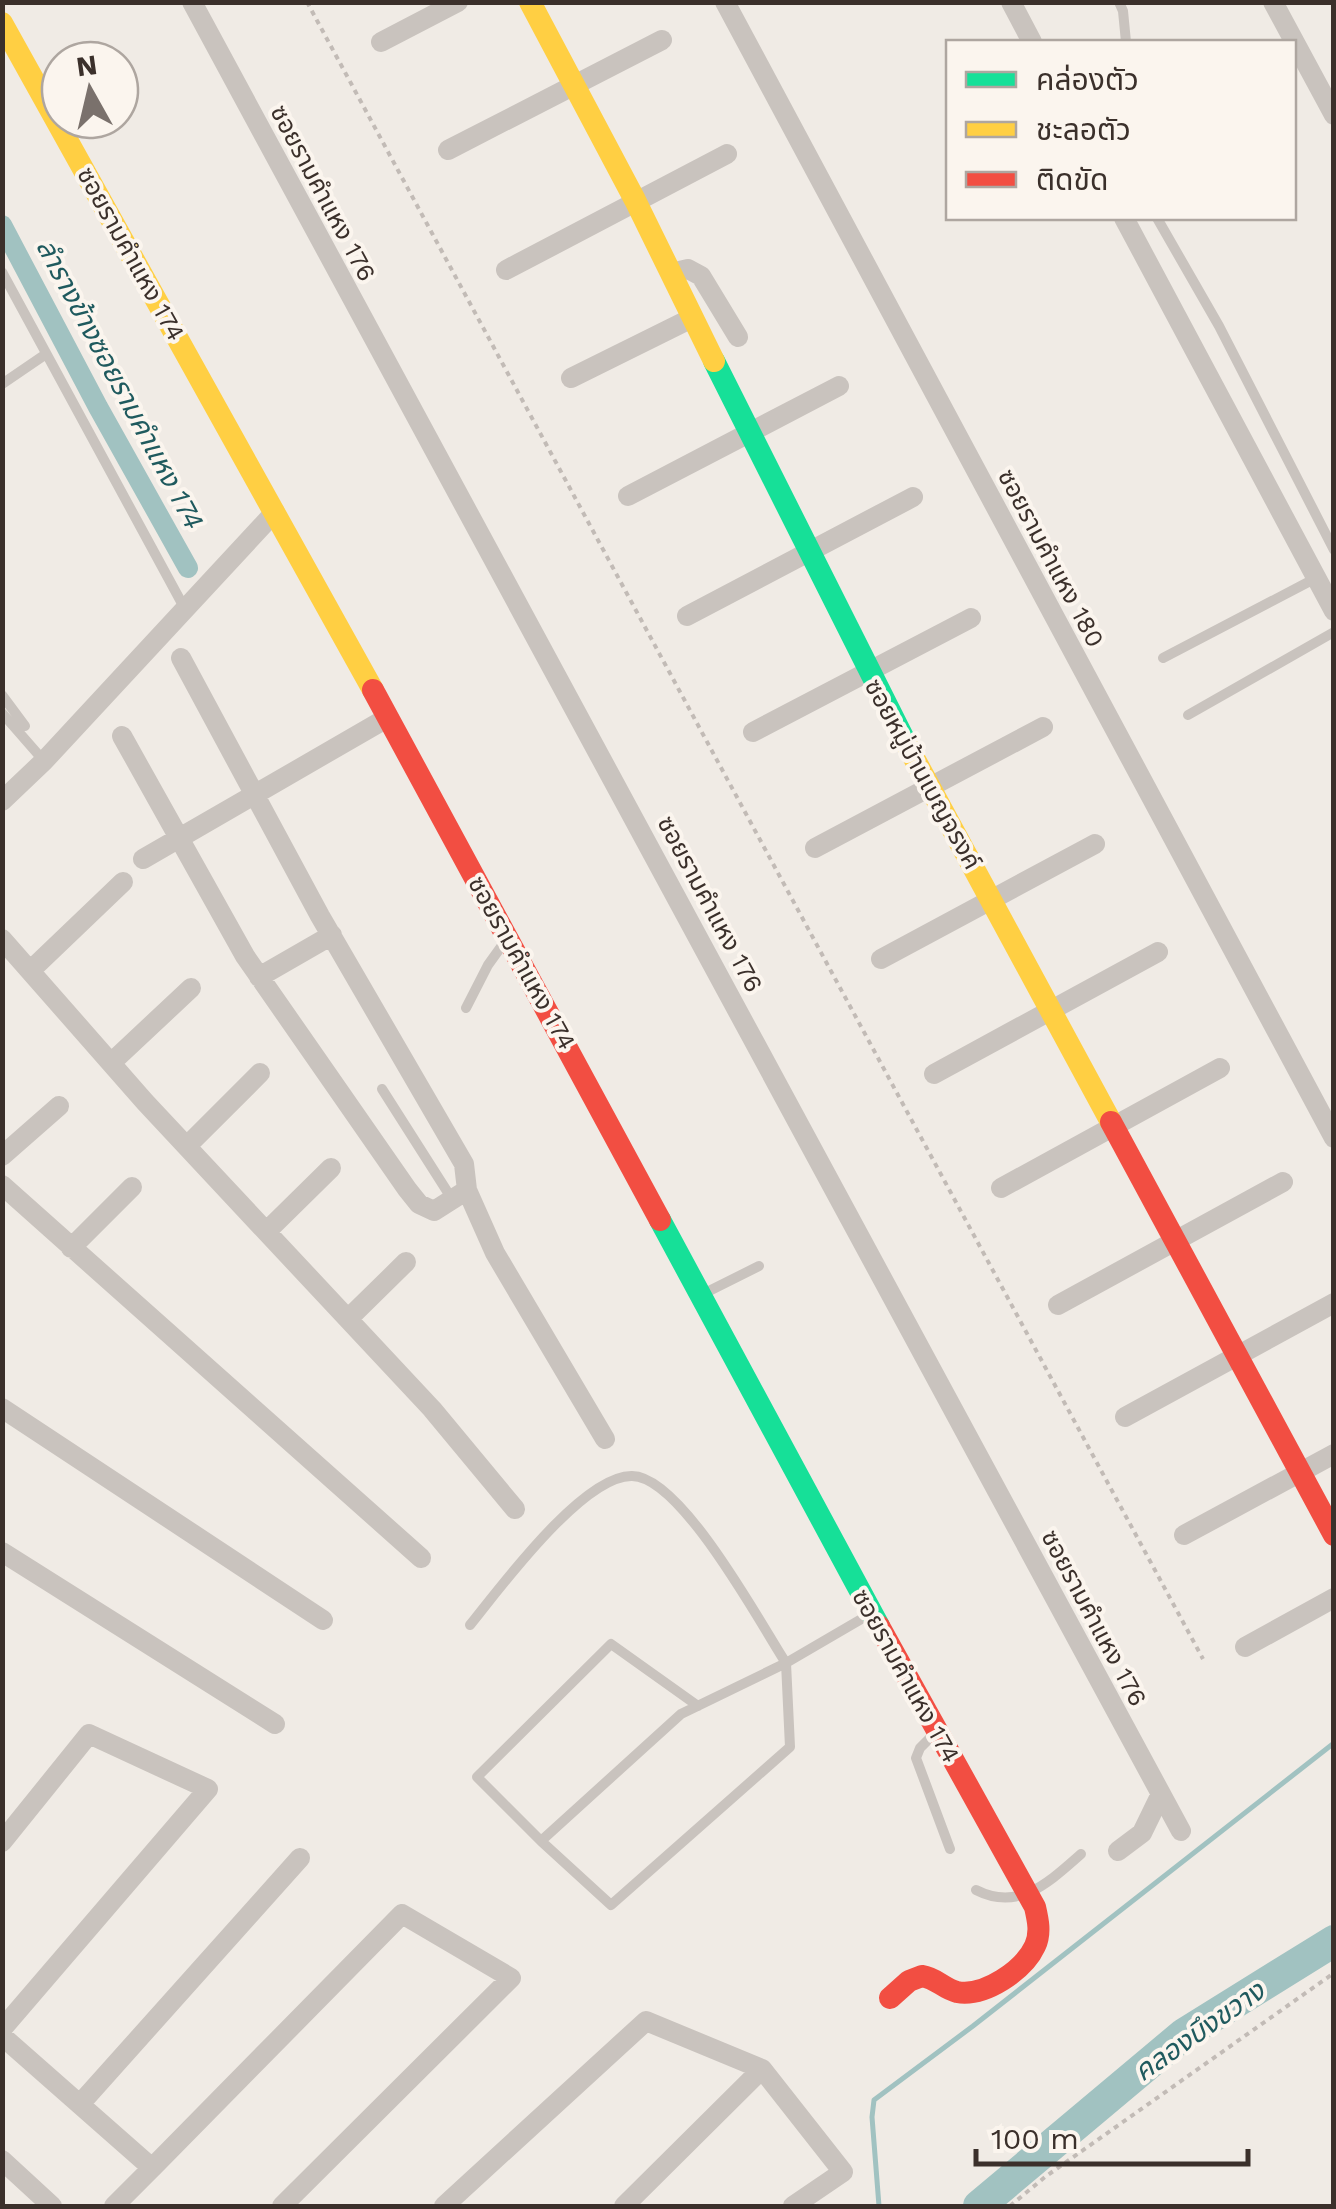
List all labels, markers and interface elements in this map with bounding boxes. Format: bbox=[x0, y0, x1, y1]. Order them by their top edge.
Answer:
north arrow bbox=[40, 40, 140, 140]
legend bbox=[946, 40, 1296, 220]
text: N bbox=[74, 48, 99, 84]
text: คล่องตัว bbox=[1036, 62, 1139, 97]
street label: ซอยรามคำแหง 176 bbox=[264, 100, 382, 286]
text: ชะลอตัว bbox=[1036, 112, 1131, 147]
street label: ซอยรามคำแหง 174 bbox=[71, 162, 191, 346]
text: ติดขัด bbox=[1036, 162, 1108, 197]
water label: ลำรางข้างซอยรามคำแหง 174 bbox=[29, 233, 211, 535]
street label: ซอยรามคำแหง 180 bbox=[992, 464, 1110, 652]
street label: ซอยหมู่บ้านเบญจรงค์ bbox=[858, 674, 987, 875]
street label: ซอยรามคำแหง 176 bbox=[651, 811, 769, 997]
street label: ซอยรามคำแหง 174 bbox=[462, 871, 582, 1055]
street label: ซอยรามคำแหง 176 bbox=[1035, 1525, 1153, 1711]
street label: ซอยรามคำแหง 174 bbox=[846, 1584, 966, 1768]
water label: คลองบึงขวาง bbox=[1127, 1973, 1272, 2088]
scale bar bbox=[976, 2104, 1248, 2166]
text: 100 m bbox=[991, 2121, 1079, 2156]

